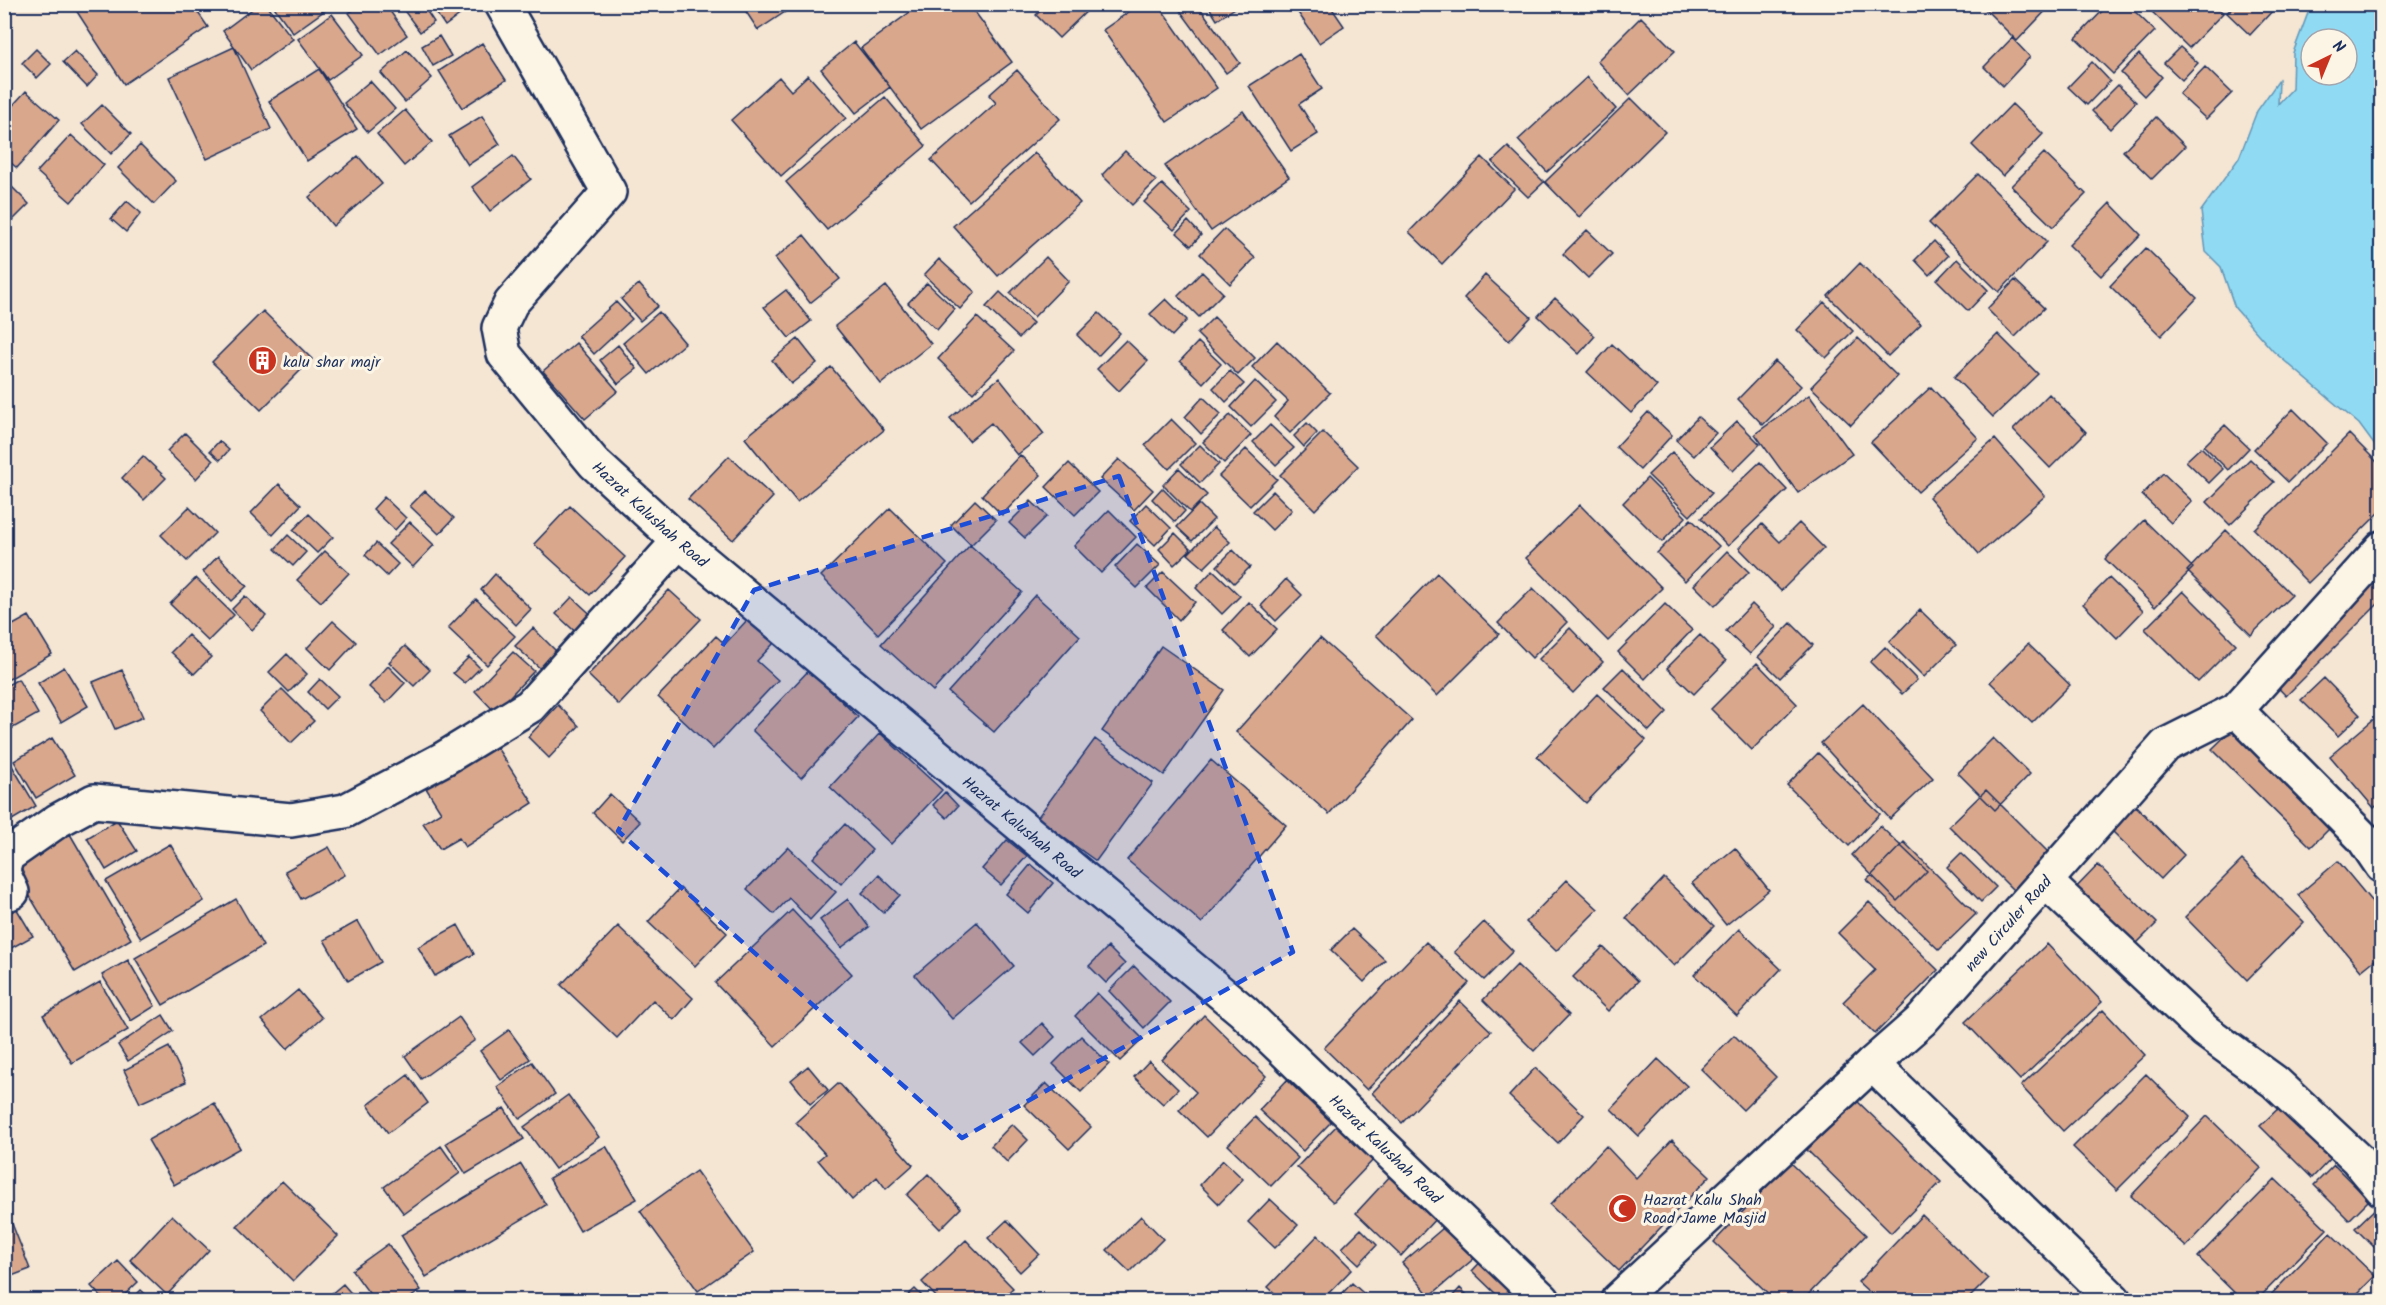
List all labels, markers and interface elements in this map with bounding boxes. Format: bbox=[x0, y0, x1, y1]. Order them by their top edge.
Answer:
north arrow bbox=[2299, 27, 2359, 87]
text: N bbox=[2326, 35, 2350, 60]
building icon: kalu shar majr bbox=[246, 345, 278, 377]
place label: kalu shar majr bbox=[283, 350, 382, 375]
street label: Hazrat Kalushah Road bbox=[586, 456, 714, 575]
street label: Hazrat Kalushah Road bbox=[956, 771, 1087, 886]
street label: new Circuler Road bbox=[1959, 870, 2059, 978]
street label: Hazrat Kalushah Road bbox=[1322, 1089, 1448, 1211]
place label: Hazrat Kalu Shah Road Jame Masjid bbox=[1643, 1188, 1767, 1231]
mosque icon: Hazrat Kalu Shah Road Jame Masjid bbox=[1606, 1192, 1638, 1224]

